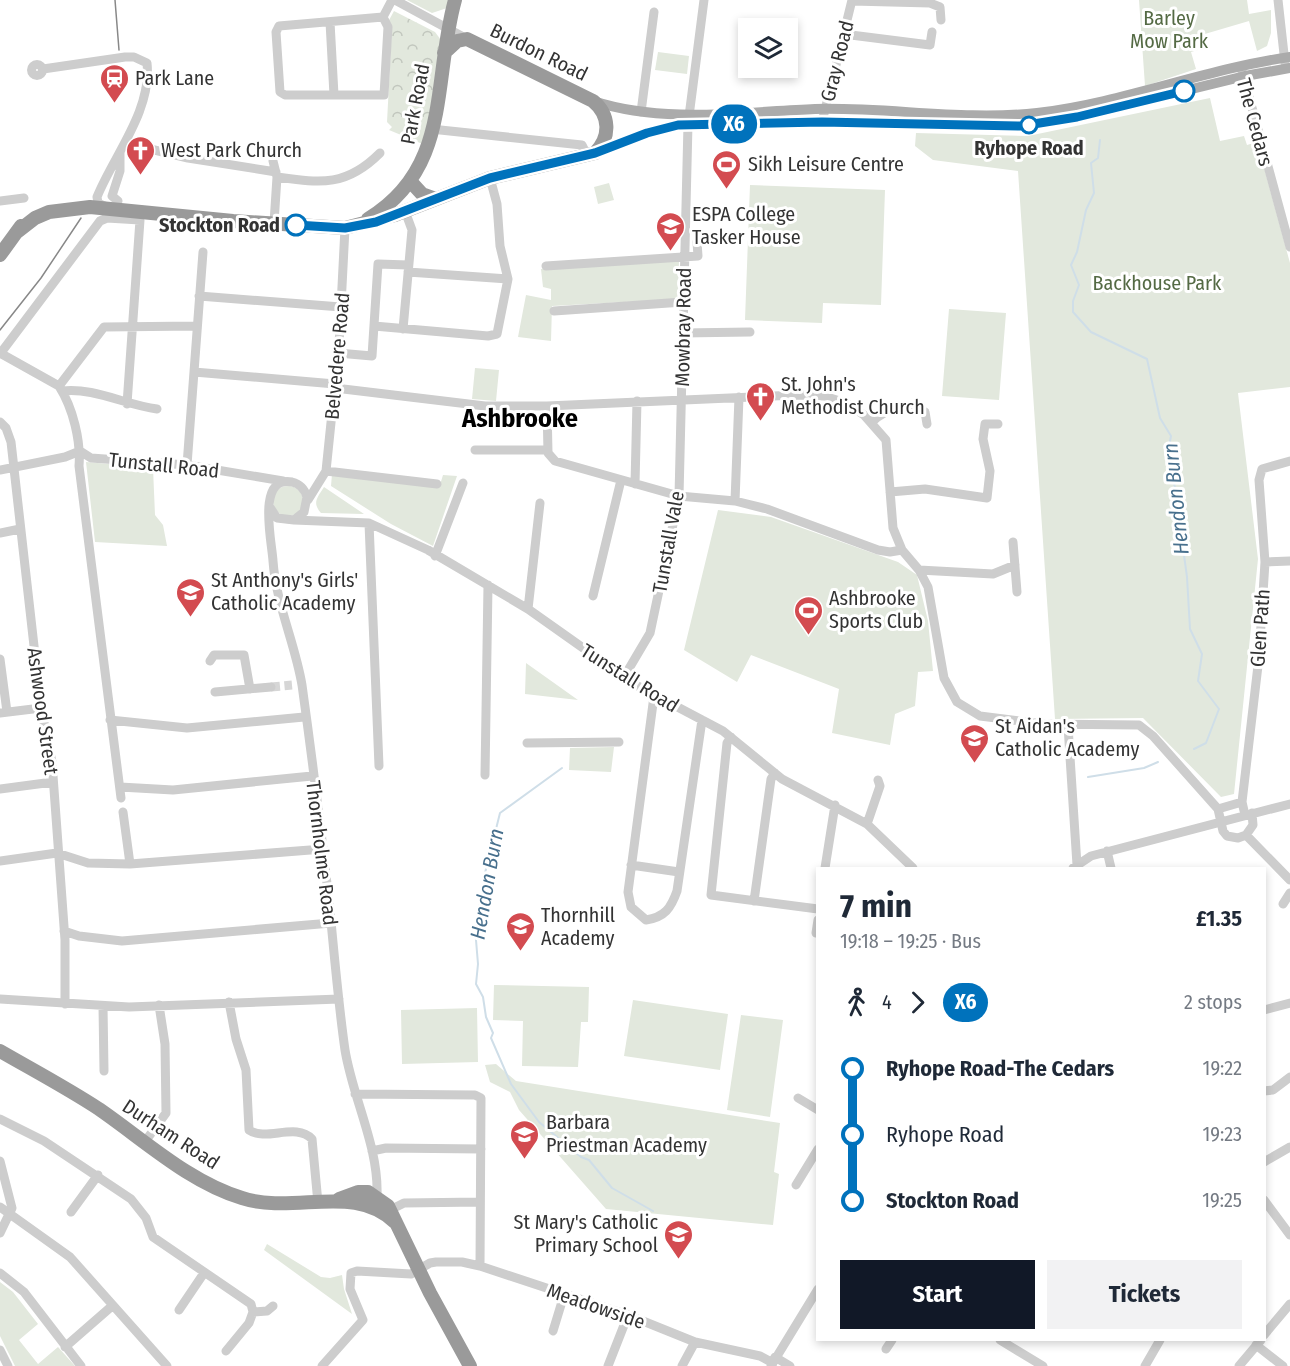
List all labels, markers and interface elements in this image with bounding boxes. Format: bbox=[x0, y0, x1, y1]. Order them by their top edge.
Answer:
park label: Barley Mow Park bbox=[1130, 6, 1209, 53]
street label: Burdon Road bbox=[486, 18, 592, 86]
map controls bbox=[738, 18, 798, 78]
button: layers bbox=[738, 18, 798, 78]
street label: Gray Road bbox=[815, 18, 859, 104]
station icon: Park Lane bbox=[98, 62, 130, 104]
street label: Park Road bbox=[395, 62, 435, 146]
place label: Park Lane bbox=[135, 66, 214, 90]
street label: The Cedars bbox=[1232, 76, 1278, 168]
unlabelled marker bbox=[1173, 80, 1195, 102]
line badge: X6 bbox=[707, 104, 761, 144]
text: X6 bbox=[723, 111, 745, 137]
marker: Ryhope Road bbox=[1020, 116, 1038, 134]
church icon: West Park Church bbox=[124, 134, 156, 176]
place label: Ryhope Road bbox=[974, 136, 1084, 160]
place label: West Park Church bbox=[161, 138, 302, 162]
sports icon: Sikh Leisure Centre bbox=[711, 148, 743, 190]
place label: Sikh Leisure Centre bbox=[748, 152, 904, 176]
place label: ESPA College Tasker House bbox=[692, 202, 801, 249]
school or university icon: ESPA College Tasker House bbox=[655, 210, 687, 252]
place label: Stockton Road bbox=[159, 213, 280, 237]
marker: Stockton Road bbox=[285, 214, 307, 236]
street label: Mowbray Road bbox=[670, 267, 696, 387]
park label: Backhouse Park bbox=[1093, 271, 1222, 295]
street label: Belvedere Road bbox=[319, 291, 355, 421]
place label: St. John's Methodist Church bbox=[781, 372, 925, 419]
church icon: St. John's Methodist Church bbox=[744, 380, 776, 422]
district label: Ashbrooke bbox=[461, 403, 578, 434]
water label: Hendon Burn bbox=[1157, 442, 1195, 556]
street label: Tunstall Road bbox=[108, 447, 220, 483]
street label: Tunstall Vale bbox=[647, 489, 689, 595]
place label: St Anthony's Girls' Catholic Academy bbox=[211, 568, 358, 615]
school or university icon: St Anthony's Girls' Catholic Academy bbox=[174, 576, 206, 618]
place label: Ashbrooke Sports Club bbox=[829, 586, 923, 633]
street label: Glen Path bbox=[1245, 588, 1275, 668]
sports icon: Ashbrooke Sports Club bbox=[792, 594, 824, 636]
street label: Tunstall Road bbox=[577, 638, 683, 718]
street label: Ashwood Street bbox=[22, 646, 64, 777]
place label: St Aidan's Catholic Academy bbox=[995, 714, 1139, 761]
school or university icon: St Aidan's Catholic Academy bbox=[958, 722, 990, 764]
street label: Thornholme Road bbox=[301, 779, 343, 927]
water label: Hendon Burn bbox=[464, 826, 510, 942]
text: 7 min bbox=[840, 886, 912, 926]
place label: Thornhill Academy bbox=[541, 903, 615, 950]
text: £1.35 bbox=[1196, 905, 1242, 932]
school or university icon: Thornhill Academy bbox=[504, 910, 536, 952]
text: 19:18 – 19:25 · Bus bbox=[840, 929, 981, 953]
icon: walk bbox=[840, 986, 873, 1019]
icon: forward bbox=[901, 986, 934, 1019]
text: X6 bbox=[955, 989, 976, 1015]
text: 4 bbox=[882, 990, 892, 1014]
text: 2 stops bbox=[1184, 990, 1242, 1014]
text: Ryhope Road-The Cedars bbox=[886, 1055, 1114, 1082]
text: 19:22 bbox=[1203, 1056, 1242, 1080]
street label: Durham Road bbox=[118, 1094, 224, 1174]
place label: Barbara Priestman Academy bbox=[546, 1110, 707, 1157]
school or university icon: Barbara Priestman Academy bbox=[509, 1118, 541, 1160]
text: Ryhope Road bbox=[886, 1121, 1004, 1148]
text: 19:23 bbox=[1202, 1122, 1242, 1146]
text: Stockton Road bbox=[886, 1187, 1019, 1214]
text: 19:25 bbox=[1202, 1188, 1242, 1212]
place label: St Mary's Catholic Primary School bbox=[514, 1210, 658, 1257]
school or university icon: St Mary's Catholic Primary School bbox=[663, 1218, 695, 1260]
button: Start bbox=[840, 1260, 1035, 1329]
button: Tickets bbox=[1047, 1260, 1242, 1329]
street label: Meadowside bbox=[544, 1278, 648, 1334]

